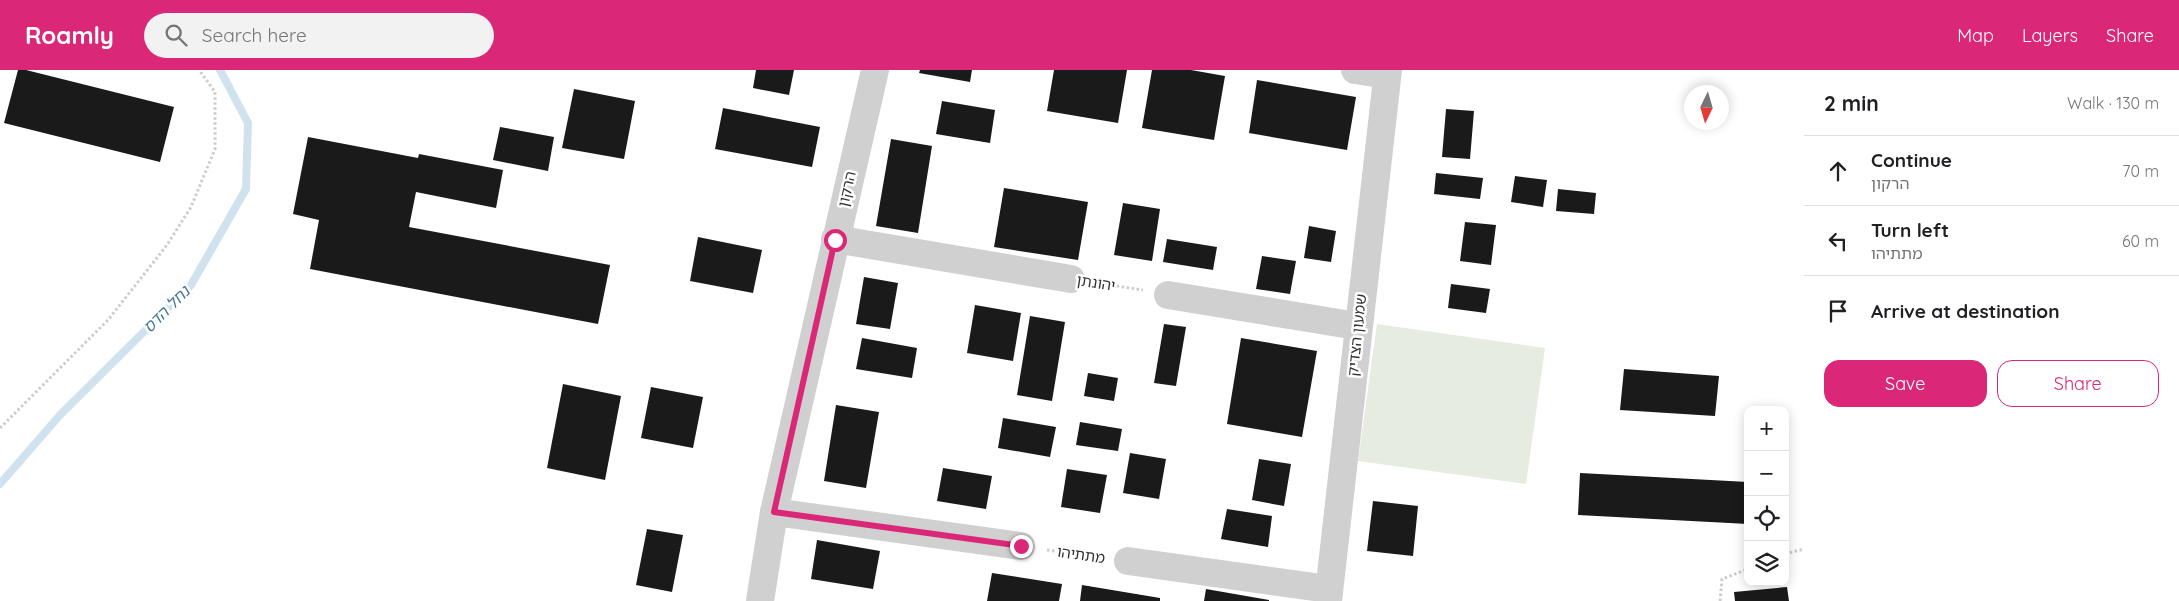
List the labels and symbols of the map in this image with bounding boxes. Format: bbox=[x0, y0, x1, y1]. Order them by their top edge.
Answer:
north arrow bbox=[1684, 85, 1729, 130]
street label: הרקון bbox=[833, 169, 860, 209]
route start bbox=[824, 229, 847, 252]
street label: יהונתן bbox=[1075, 270, 1117, 295]
water label: נחל הדס bbox=[138, 281, 194, 337]
street label: שמעון הצדיק bbox=[1343, 293, 1370, 377]
route end bbox=[1010, 535, 1033, 558]
street label: מתתיהו bbox=[1056, 542, 1106, 567]

